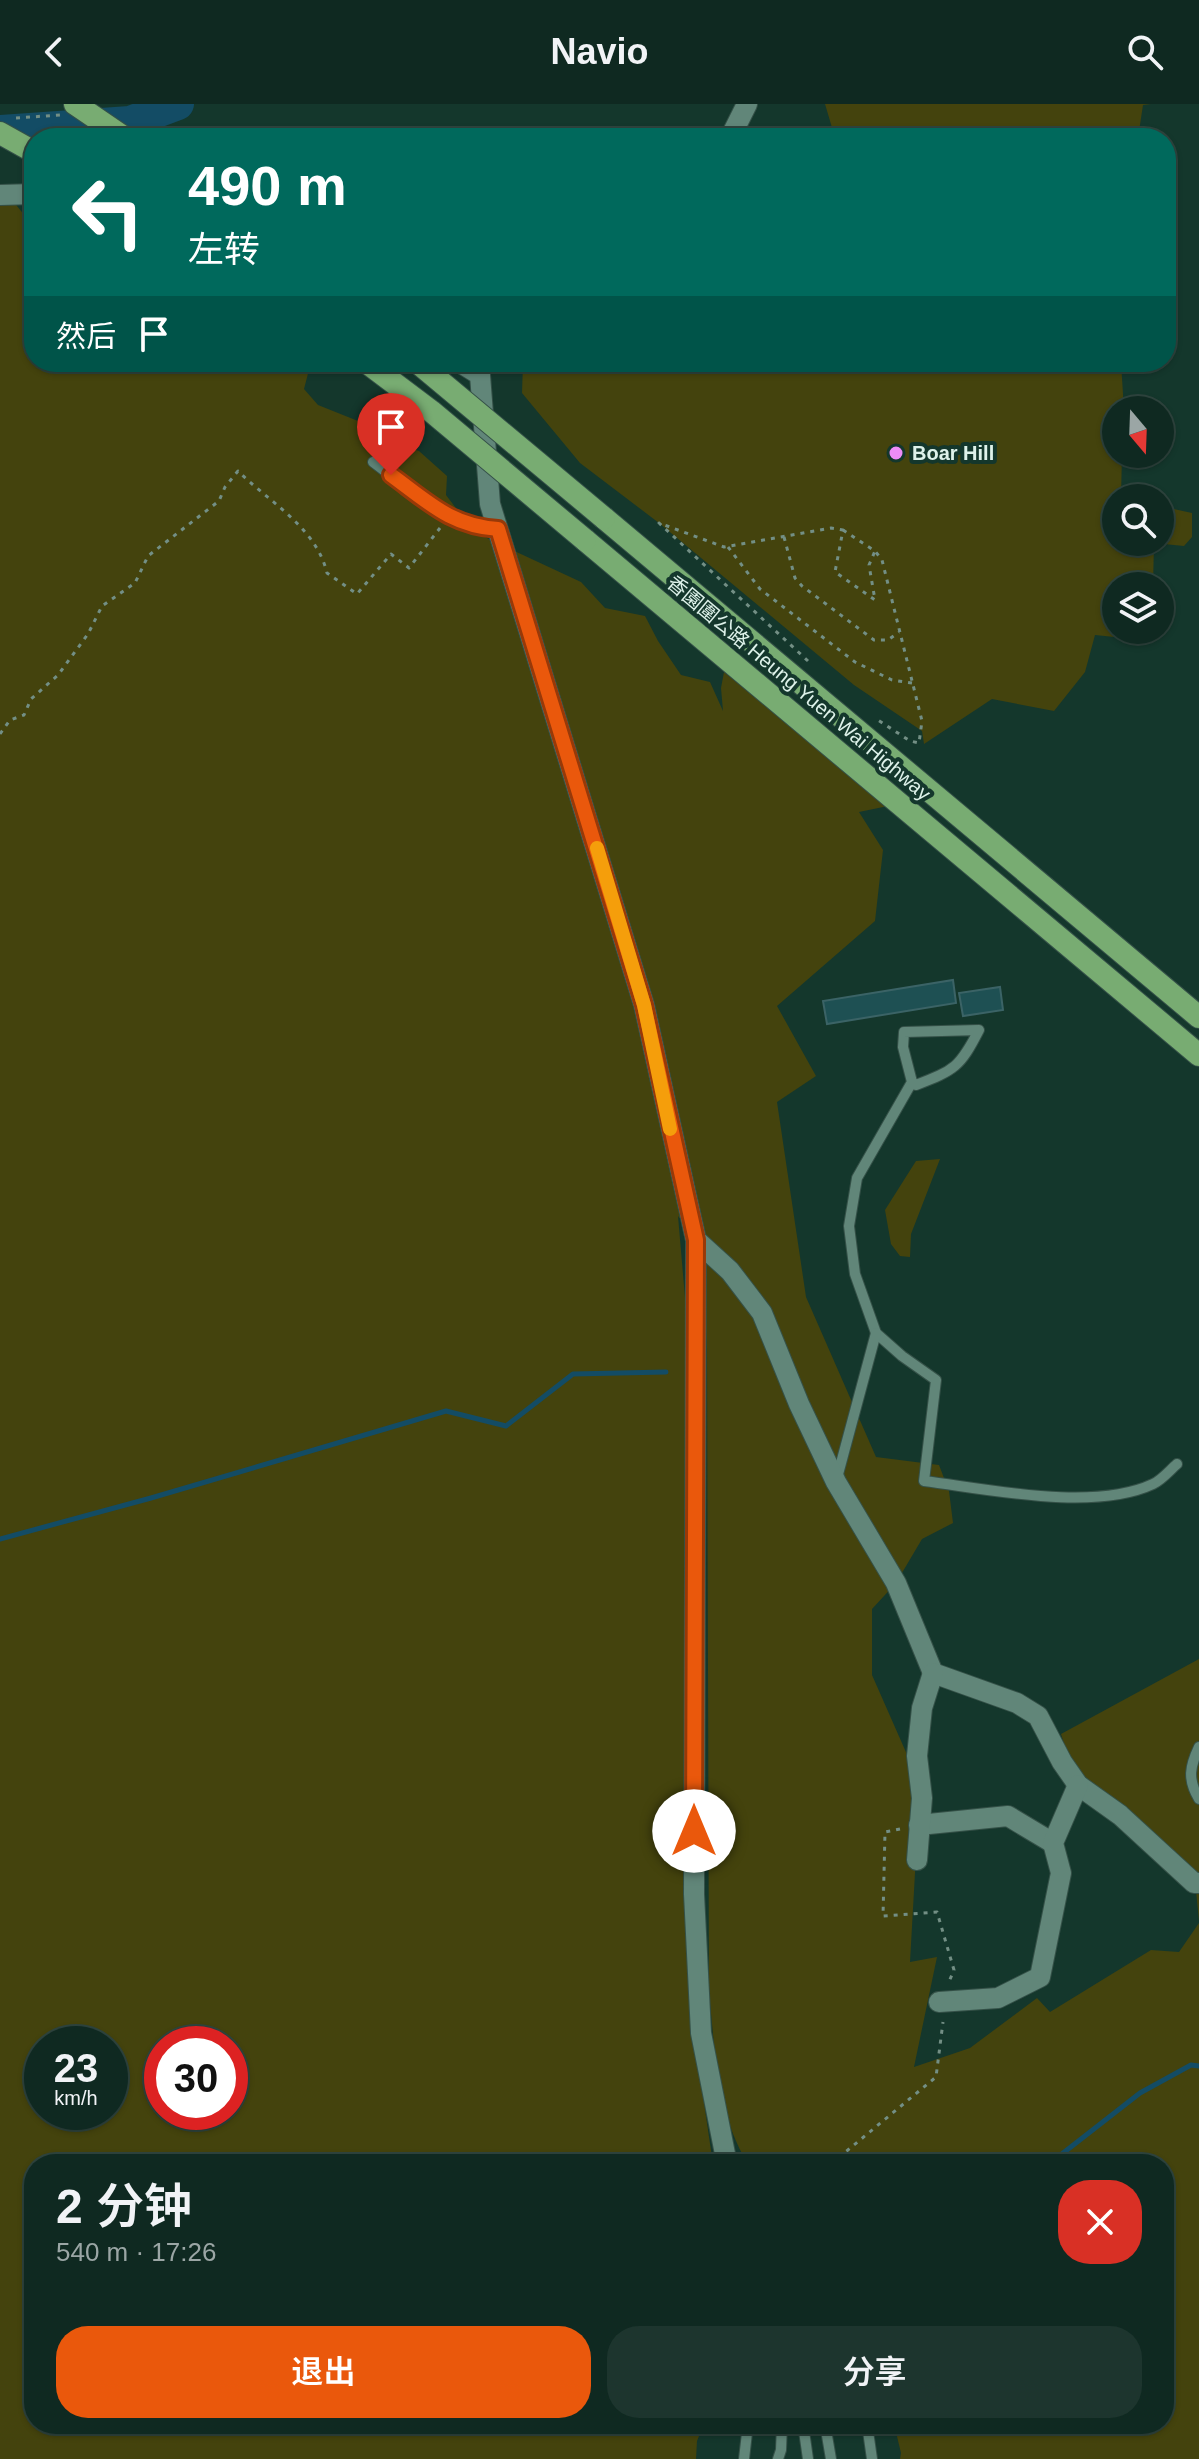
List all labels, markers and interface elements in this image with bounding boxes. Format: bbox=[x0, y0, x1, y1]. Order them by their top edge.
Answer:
icon: back bbox=[32, 30, 76, 74]
icon: search bbox=[1123, 30, 1167, 74]
text: Navio bbox=[550, 31, 649, 72]
text: 490 m bbox=[188, 154, 347, 217]
icon: left bbox=[56, 160, 160, 264]
text: 左转 bbox=[188, 229, 260, 270]
icon: arrive bbox=[132, 312, 176, 356]
text: 然后 bbox=[56, 320, 116, 353]
pin bbox=[357, 393, 425, 475]
north arrow bbox=[1102, 396, 1174, 468]
map controls bbox=[1102, 396, 1174, 644]
icon: arrive bbox=[369, 405, 413, 449]
place label: Boar Hill bbox=[912, 442, 994, 464]
marker: Boar Hill bbox=[887, 444, 905, 462]
button: search bbox=[1102, 484, 1174, 556]
street label: 香園圍公路 Heung Yuen Wai Highway bbox=[663, 571, 935, 805]
button: layers bbox=[1102, 572, 1174, 644]
position arrow bbox=[652, 1789, 736, 1873]
speed limit sign: 30 bbox=[144, 2026, 248, 2130]
text: 23 bbox=[54, 2046, 98, 2090]
text: km/h bbox=[54, 2087, 98, 2109]
text: 2 分钟 bbox=[56, 2180, 192, 2233]
button: close bbox=[1058, 2180, 1142, 2264]
text: 540 m · 17:26 bbox=[56, 2237, 216, 2267]
button: 退出 bbox=[56, 2326, 591, 2418]
button: 分享 bbox=[607, 2326, 1142, 2418]

